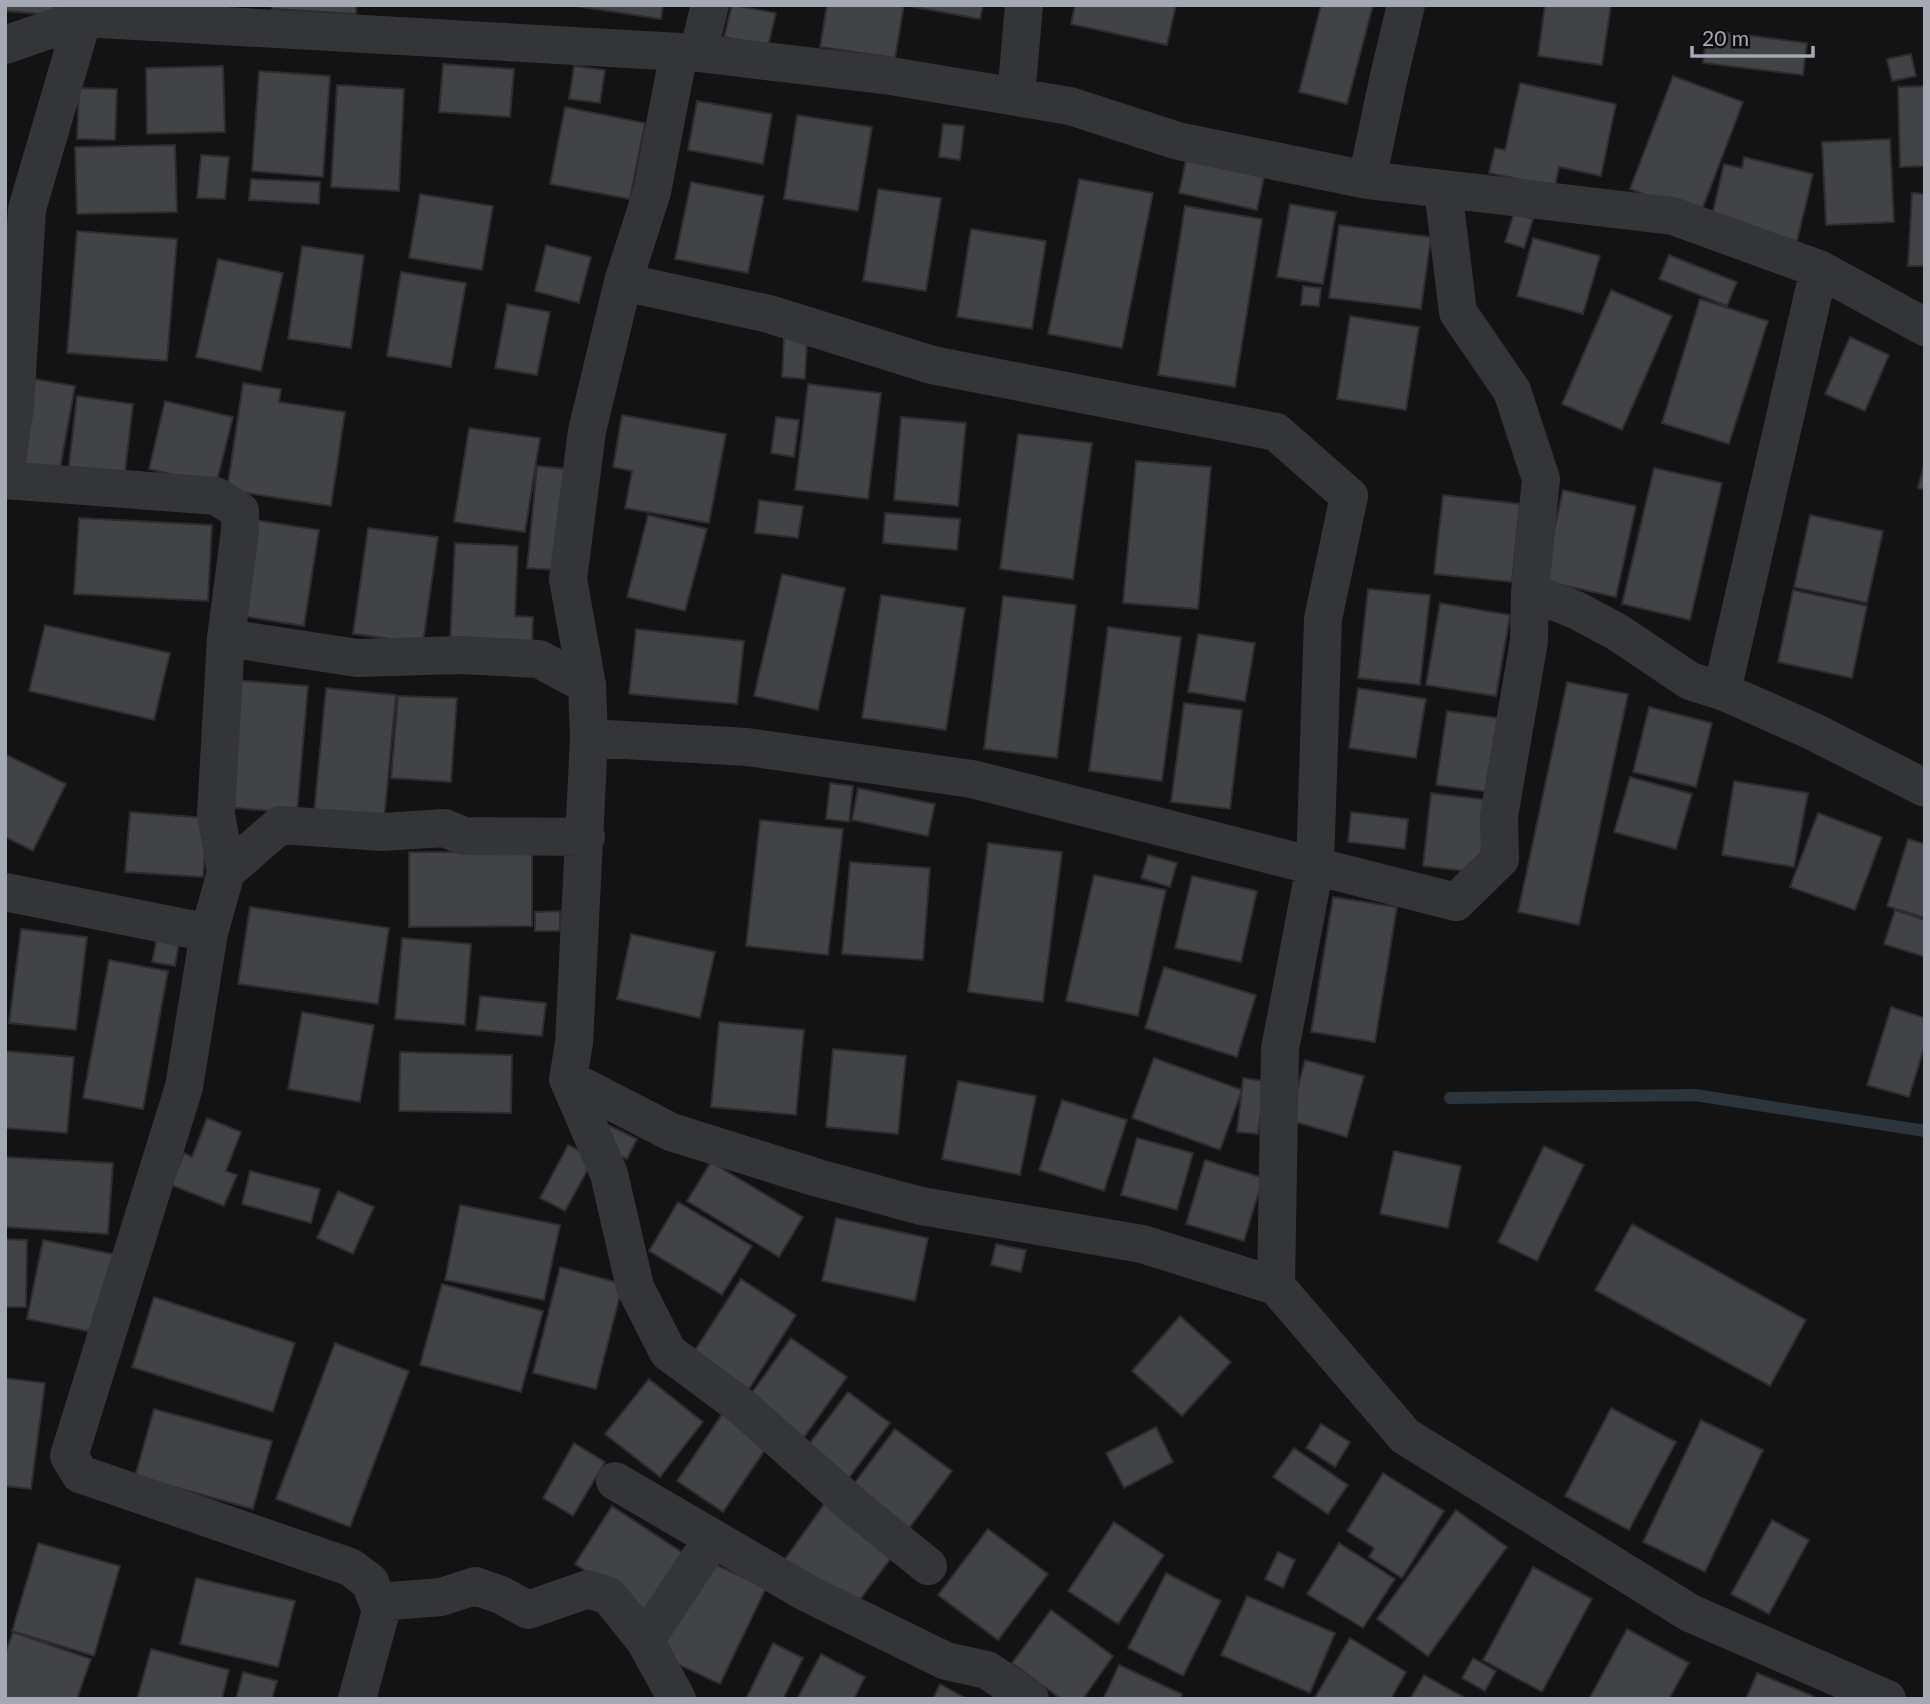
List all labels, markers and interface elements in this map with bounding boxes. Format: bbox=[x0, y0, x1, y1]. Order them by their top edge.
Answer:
scale bar bbox=[1692, 14, 1813, 58]
text: 20 m bbox=[1702, 25, 1749, 50]

